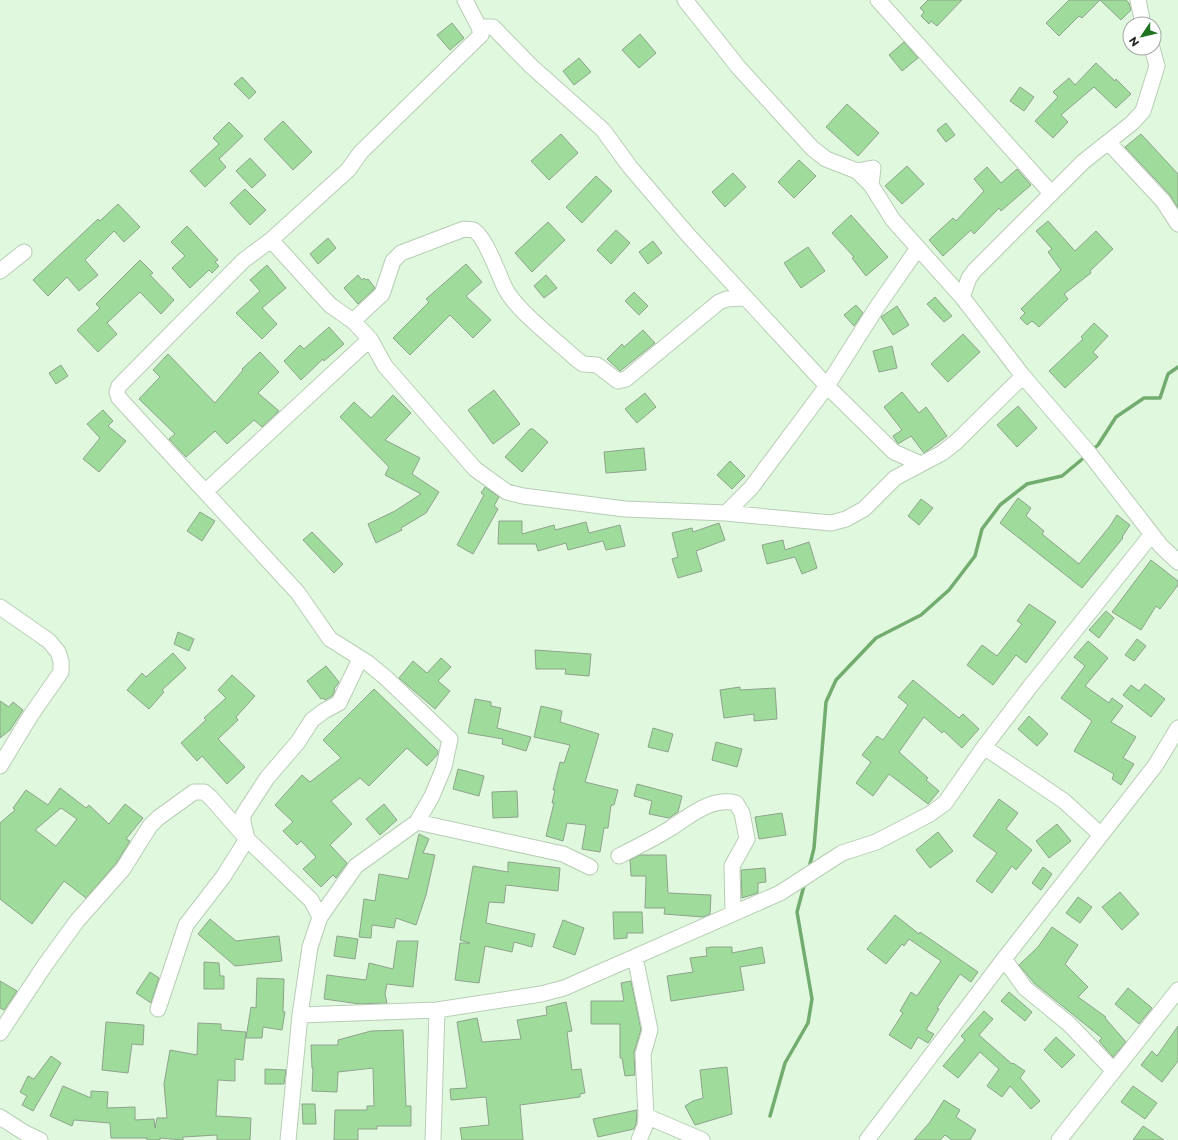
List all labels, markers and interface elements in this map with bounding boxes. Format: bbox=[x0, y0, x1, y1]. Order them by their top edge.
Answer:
north arrow bbox=[1122, 16, 1162, 56]
text: N bbox=[1126, 34, 1142, 49]

